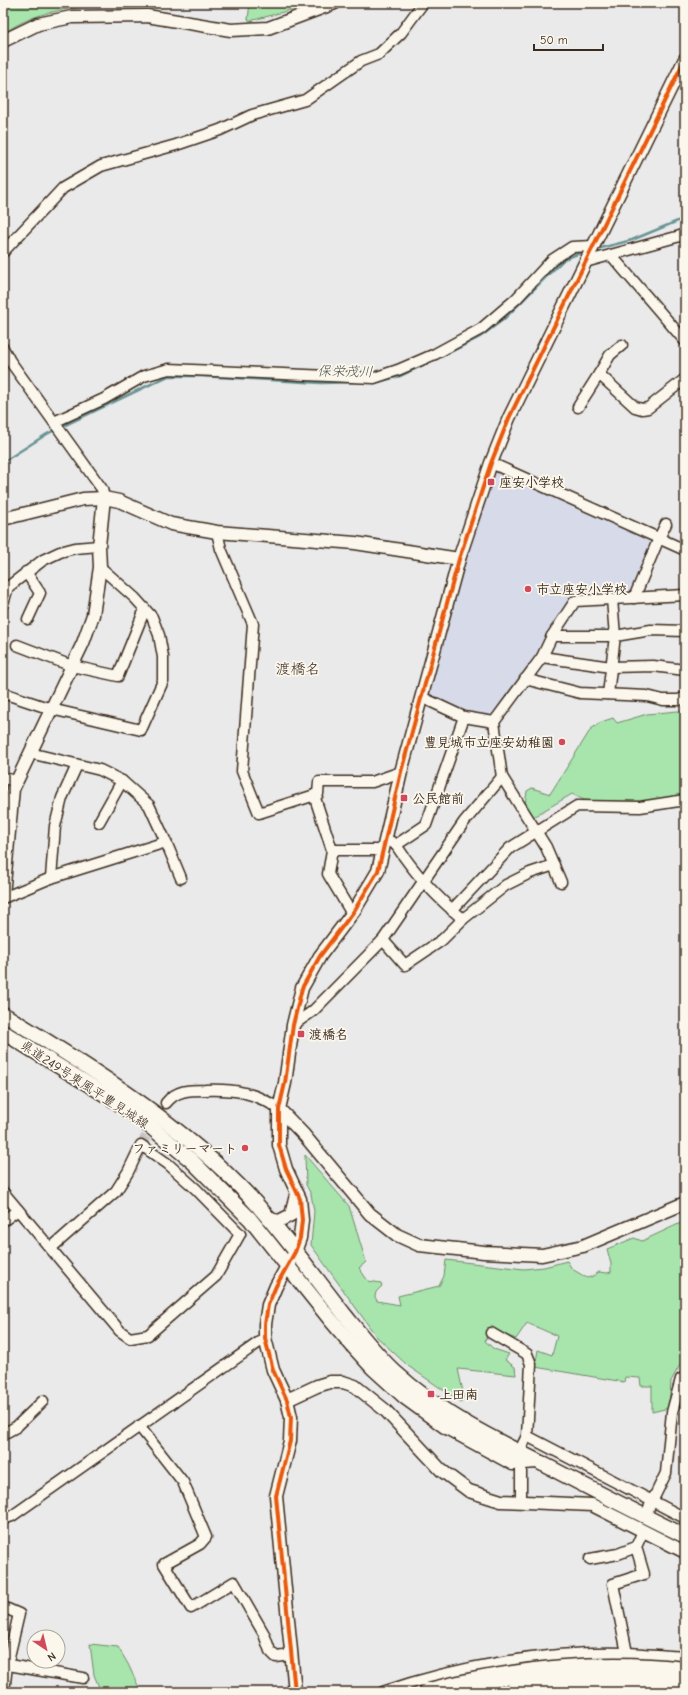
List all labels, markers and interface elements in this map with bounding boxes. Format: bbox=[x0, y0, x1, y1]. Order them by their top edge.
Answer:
scale bar bbox=[534, 26, 603, 52]
text: 50 m bbox=[540, 33, 568, 47]
water label: 保栄茂川 bbox=[317, 363, 373, 380]
place label: 座安小学校 bbox=[499, 475, 564, 490]
marker: 座安小学校 bbox=[486, 477, 496, 487]
place label: 市立座安小学校 bbox=[536, 582, 627, 597]
marker: 市立座安小学校 bbox=[523, 584, 533, 594]
district label: 渡橋名 bbox=[275, 660, 321, 678]
place label: 豊見城市立座安幼稚園 bbox=[424, 735, 554, 750]
marker: 豊見城市立座安幼稚園 bbox=[557, 737, 567, 747]
place label: 公民館前 bbox=[412, 791, 464, 806]
marker: 公民館前 bbox=[399, 793, 409, 803]
place label: 渡橋名 bbox=[309, 1027, 348, 1042]
marker: 渡橋名 bbox=[296, 1029, 306, 1039]
street label: 県道249号東風平豊見城線 bbox=[18, 1037, 153, 1132]
place label: ファミリーマート bbox=[132, 1141, 237, 1156]
marker: ファミリーマート bbox=[240, 1143, 250, 1153]
place label: 上田南 bbox=[439, 1387, 478, 1402]
marker: 上田南 bbox=[426, 1389, 436, 1399]
north arrow bbox=[26, 1629, 66, 1669]
text: N bbox=[45, 1649, 58, 1664]

